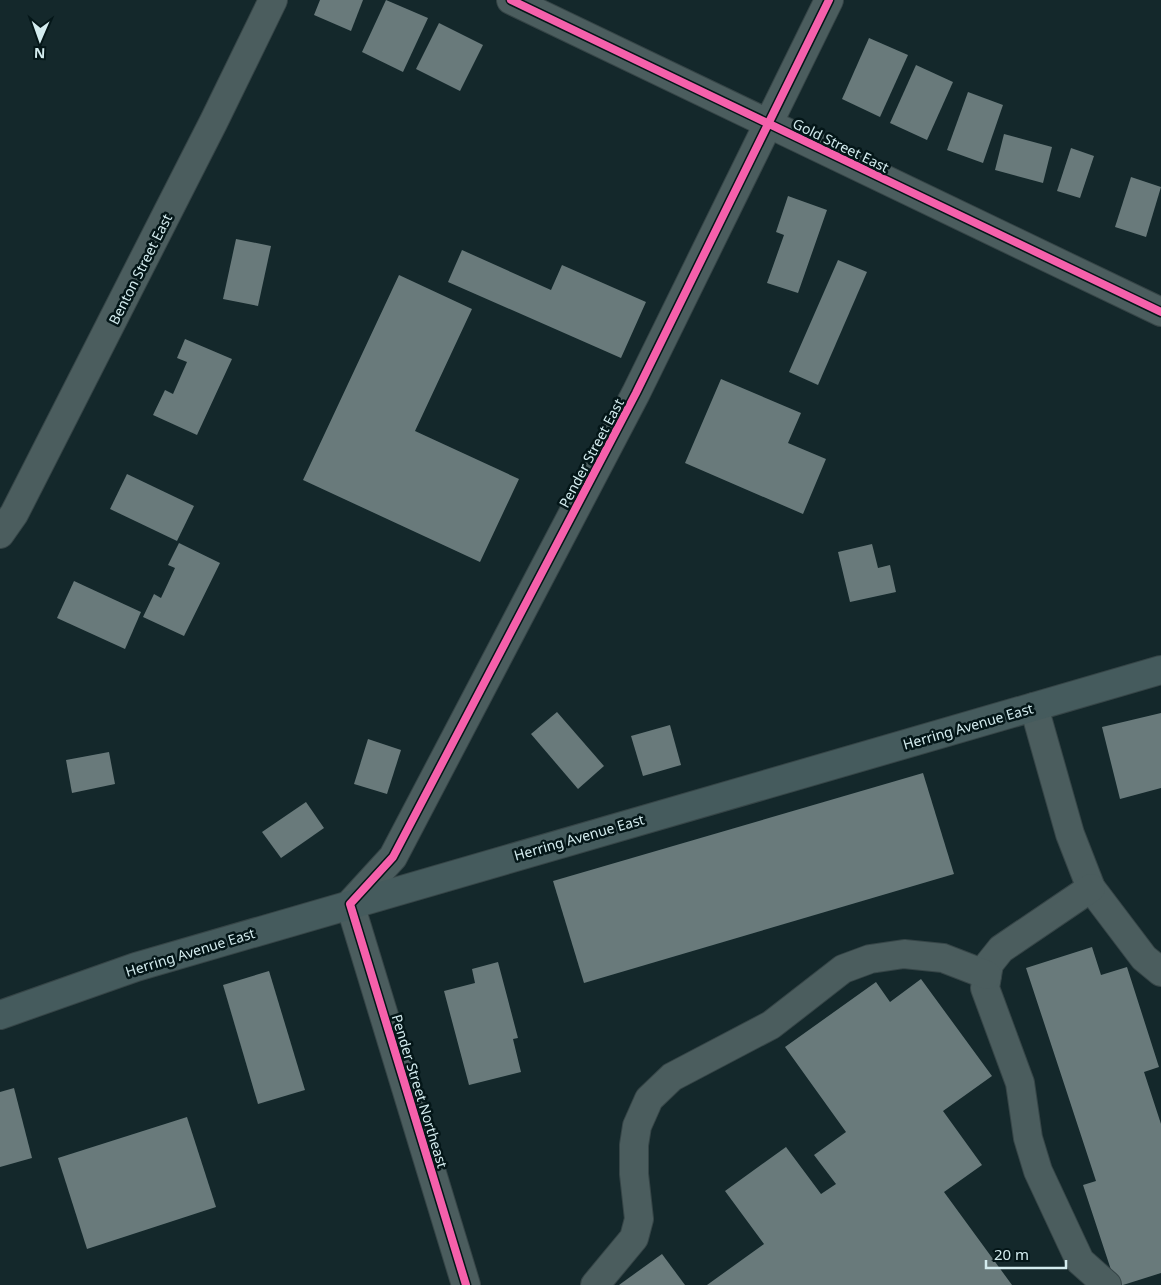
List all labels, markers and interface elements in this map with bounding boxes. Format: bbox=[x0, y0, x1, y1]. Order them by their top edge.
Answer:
north arrow bbox=[15, 15, 65, 65]
text: N bbox=[34, 44, 46, 63]
street label: Gold Street East bbox=[790, 114, 892, 176]
street label: Benton Street East bbox=[104, 211, 176, 327]
street label: Pender Street East bbox=[554, 395, 628, 511]
street label: Herring Avenue East bbox=[901, 698, 1035, 754]
street label: Herring Avenue East bbox=[512, 809, 646, 865]
street label: Herring Avenue East bbox=[123, 923, 257, 981]
street label: Pender Street Northeast bbox=[388, 1012, 452, 1170]
scale bar bbox=[986, 1238, 1066, 1270]
text: 20 m bbox=[994, 1244, 1029, 1264]

